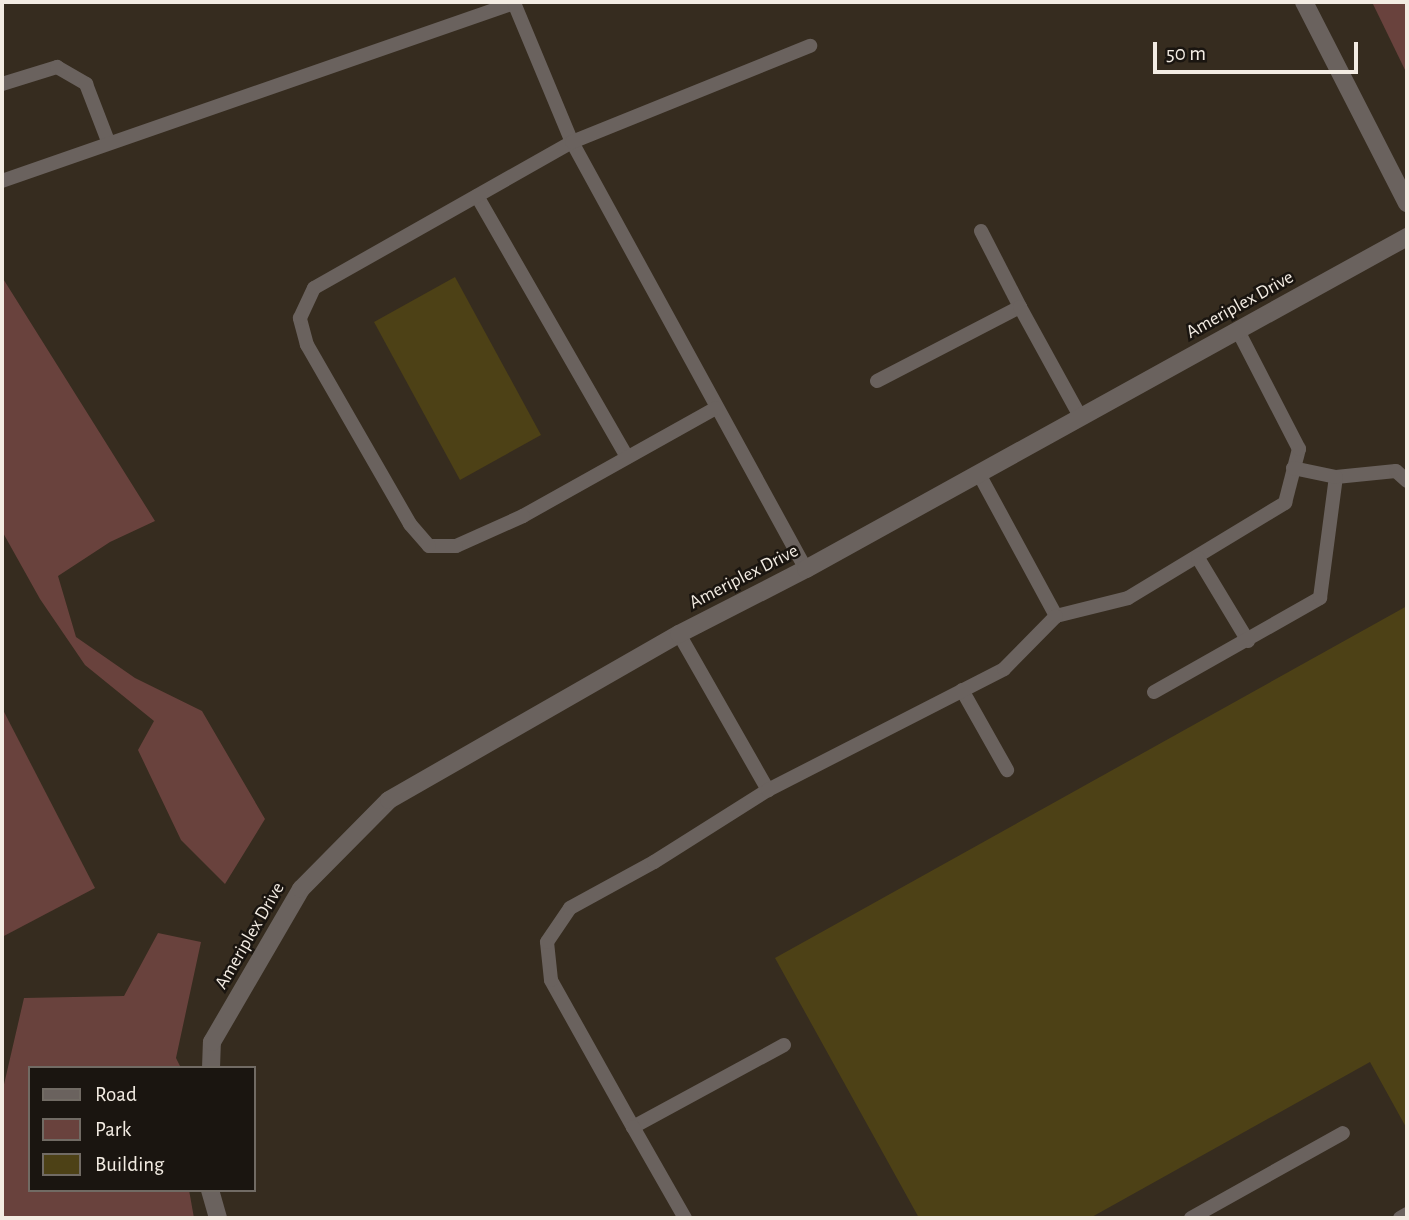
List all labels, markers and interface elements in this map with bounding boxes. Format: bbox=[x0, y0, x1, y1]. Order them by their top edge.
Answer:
scale bar bbox=[1157, 28, 1362, 72]
text: 50 m bbox=[1166, 43, 1206, 64]
street label: Ameriplex Drive bbox=[1182, 266, 1298, 344]
street label: Ameriplex Drive bbox=[686, 540, 802, 614]
street label: Ameriplex Drive bbox=[210, 879, 290, 993]
legend bbox=[28, 1066, 256, 1192]
text: Road bbox=[95, 1084, 137, 1105]
text: Park bbox=[95, 1119, 131, 1140]
text: Building bbox=[95, 1154, 164, 1175]

